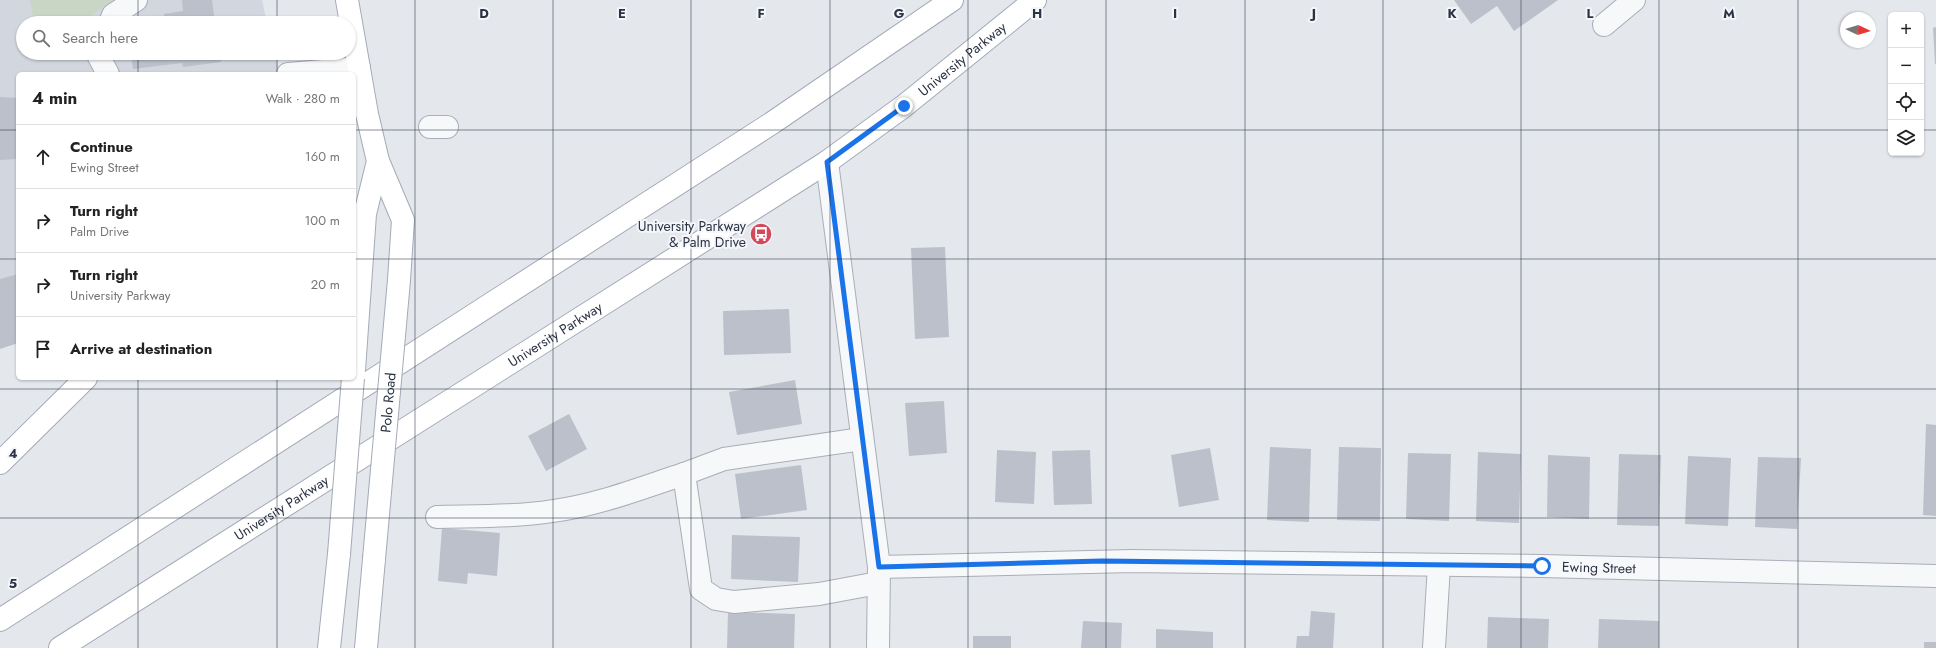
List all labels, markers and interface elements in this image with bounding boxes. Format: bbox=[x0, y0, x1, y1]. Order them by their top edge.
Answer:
text: D bbox=[479, 4, 489, 23]
text: E bbox=[618, 4, 626, 23]
text: F bbox=[757, 4, 765, 23]
text: G bbox=[894, 4, 905, 23]
text: H bbox=[1032, 4, 1042, 23]
text: I bbox=[1173, 4, 1177, 23]
text: J bbox=[1309, 4, 1316, 23]
text: K bbox=[1447, 4, 1457, 23]
text: L bbox=[1587, 4, 1594, 23]
text: M bbox=[1723, 4, 1735, 23]
north arrow bbox=[1840, 12, 1876, 48]
map controls bbox=[1888, 12, 1924, 156]
button: + bbox=[1888, 12, 1924, 48]
search box bbox=[16, 16, 356, 60]
street label: University Parkway bbox=[914, 17, 1011, 101]
icon: search bbox=[30, 27, 52, 49]
text: Search here bbox=[62, 27, 138, 49]
button: − bbox=[1888, 48, 1924, 84]
button: locate bbox=[1888, 84, 1924, 120]
text: 4 min bbox=[32, 86, 77, 110]
text: Walk · 280 m bbox=[265, 89, 340, 108]
route end bbox=[895, 97, 913, 115]
button: layers bbox=[1888, 120, 1924, 156]
text: Continue bbox=[70, 136, 133, 158]
icon: ahead bbox=[32, 146, 54, 168]
text: 160 m bbox=[305, 147, 340, 166]
text: Ewing Street bbox=[70, 158, 139, 177]
text: Turn right bbox=[70, 200, 138, 222]
icon: right bbox=[32, 210, 54, 232]
text: 100 m bbox=[305, 211, 340, 230]
place label: University Parkway & Palm Drive bbox=[638, 216, 747, 252]
bus stop icon: University Parkway & Palm Drive bbox=[748, 221, 774, 247]
text: Palm Drive bbox=[70, 222, 129, 241]
text: Turn right bbox=[70, 264, 138, 286]
icon: right bbox=[32, 274, 54, 296]
text: 20 m bbox=[311, 275, 340, 294]
text: University Parkway bbox=[70, 286, 171, 305]
street label: University Parkway bbox=[504, 296, 607, 372]
icon: arrive bbox=[32, 338, 54, 360]
text: Arrive at destination bbox=[70, 338, 212, 360]
street label: Polo Road bbox=[375, 372, 401, 434]
text: 4 bbox=[8, 444, 18, 463]
street label: University Parkway bbox=[230, 470, 333, 545]
route start bbox=[1533, 557, 1551, 575]
street label: Ewing Street bbox=[1562, 557, 1637, 578]
text: 5 bbox=[9, 574, 17, 593]

